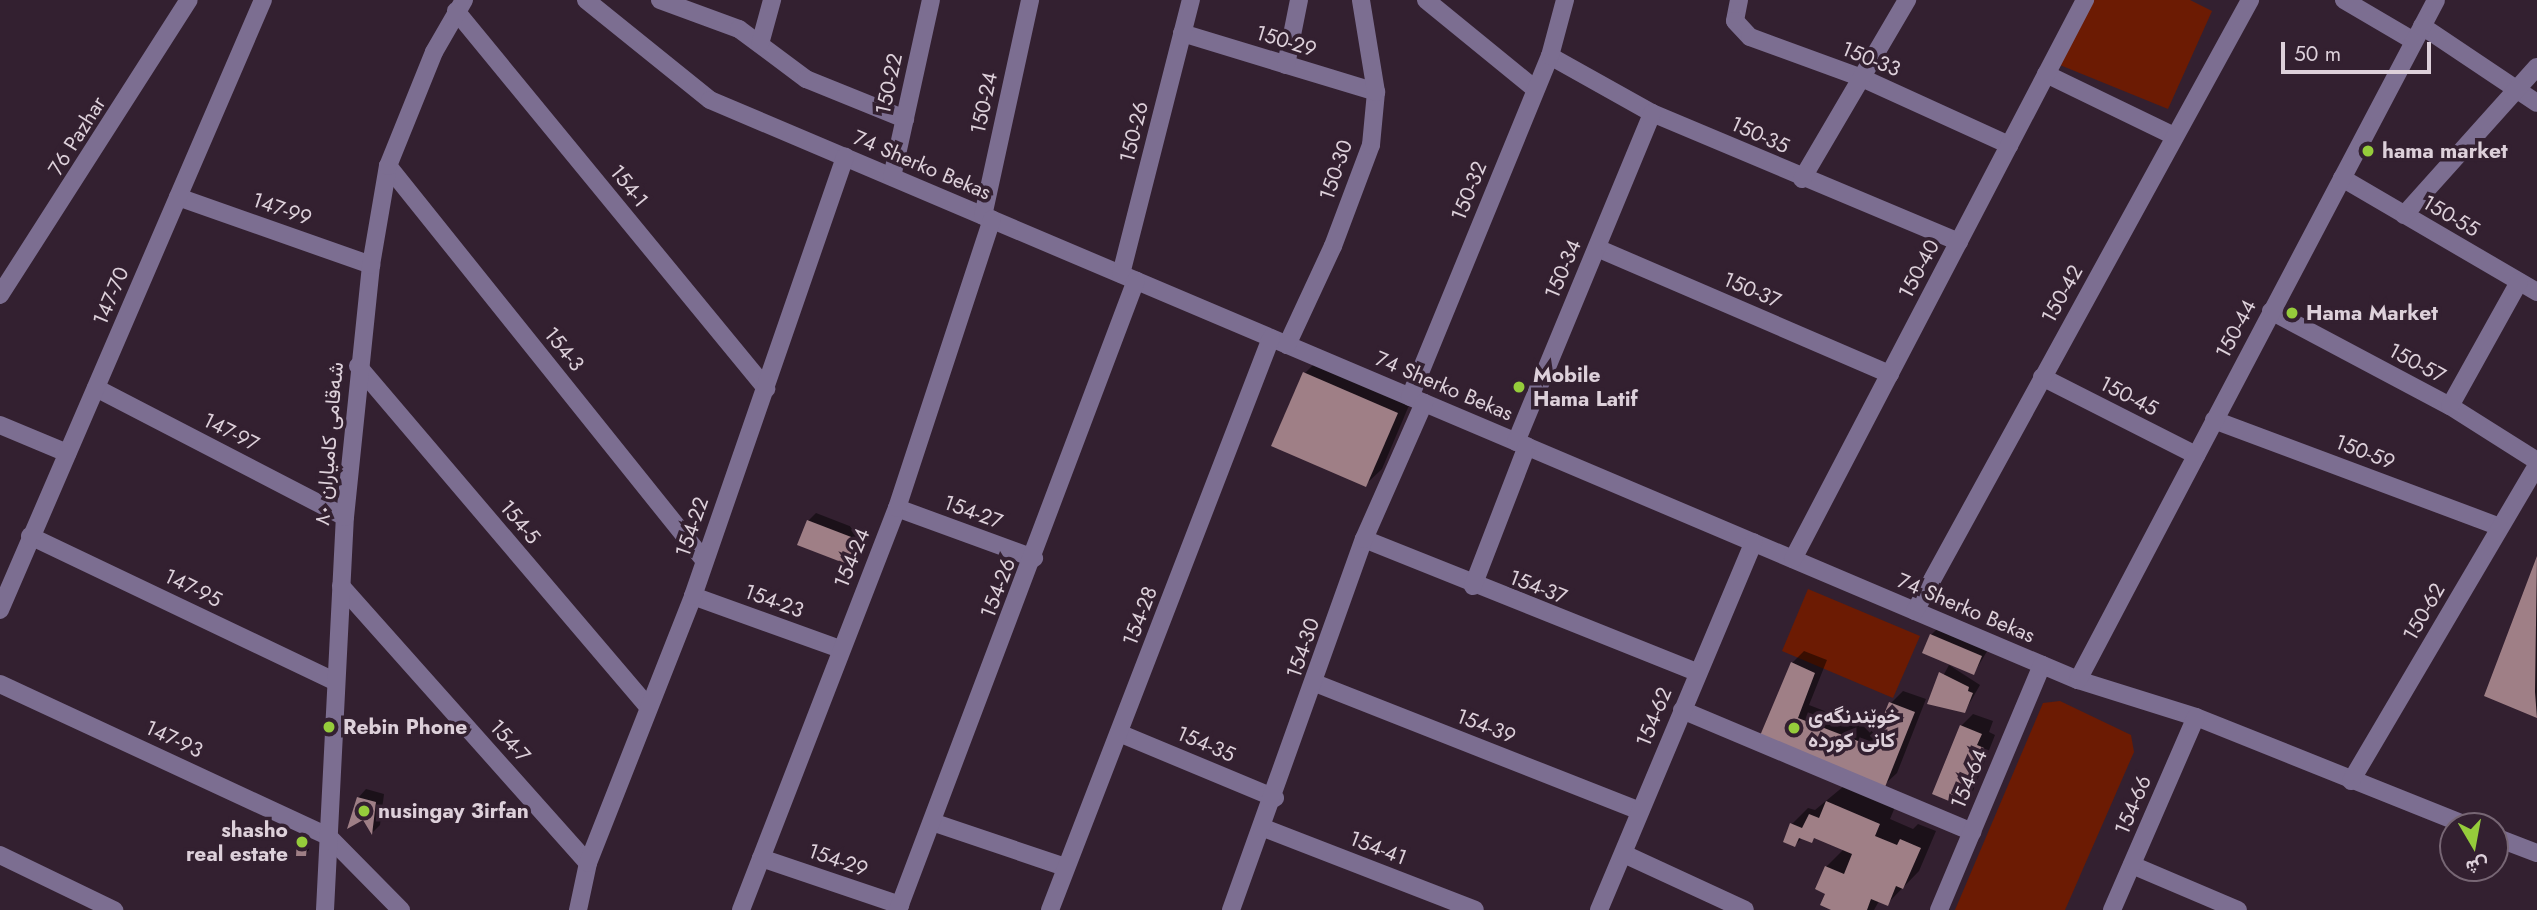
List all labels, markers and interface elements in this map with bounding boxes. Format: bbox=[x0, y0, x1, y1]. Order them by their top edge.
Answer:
street label: 150-29 bbox=[1253, 20, 1319, 62]
scale bar bbox=[2285, 28, 2436, 72]
street label: 150-33 bbox=[1838, 36, 1904, 82]
text: 50 m bbox=[2294, 39, 2341, 69]
street label: 150-22 bbox=[870, 51, 908, 117]
street label: 150-24 bbox=[965, 70, 1003, 136]
street label: 76 Pazhar bbox=[43, 92, 111, 180]
street label: 150-26 bbox=[1114, 99, 1154, 165]
street label: 150-35 bbox=[1727, 111, 1793, 159]
street label: 74 Sherko Bekas bbox=[849, 125, 995, 205]
street label: 150-30 bbox=[1314, 136, 1358, 204]
place label: hama market bbox=[2382, 138, 2508, 164]
marker: hama market bbox=[2360, 143, 2376, 159]
street label: 150-32 bbox=[1446, 158, 1492, 224]
street label: 154-1 bbox=[604, 160, 654, 212]
street label: 147-99 bbox=[249, 187, 315, 231]
street label: 150-55 bbox=[2418, 190, 2484, 242]
street label: 150-40 bbox=[1893, 235, 1945, 303]
street label: 150-34 bbox=[1539, 236, 1587, 302]
street label: 150-42 bbox=[2036, 261, 2088, 327]
street label: 147-70 bbox=[88, 263, 134, 329]
street label: 150-37 bbox=[1719, 267, 1785, 313]
street label: 150-44 bbox=[2210, 295, 2262, 363]
place label: Hama Market bbox=[2306, 300, 2438, 326]
marker: Hama Market bbox=[2284, 305, 2300, 321]
street label: 154-3 bbox=[539, 322, 589, 376]
street label: 150-57 bbox=[2384, 338, 2450, 388]
street label: 74 Sherko Bekas bbox=[1371, 346, 1517, 426]
street label: شەقامی کامیاران ٨٠ bbox=[309, 361, 349, 527]
place label: Mobile Hama Latif bbox=[1533, 362, 1638, 412]
street label: 150-45 bbox=[2095, 371, 2163, 421]
marker: Mobile Hama Latif bbox=[1511, 379, 1527, 395]
street label: 147-97 bbox=[199, 407, 263, 457]
street label: 150-59 bbox=[2331, 429, 2399, 475]
street label: 154-27 bbox=[940, 490, 1006, 534]
street label: 154-22 bbox=[670, 494, 714, 560]
street label: 154-5 bbox=[494, 495, 546, 549]
street label: 154-24 bbox=[829, 524, 875, 592]
street label: 154-26 bbox=[975, 555, 1021, 621]
street label: 147-95 bbox=[160, 563, 226, 613]
street label: 154-37 bbox=[1505, 564, 1571, 610]
street label: 74 Sherko Bekas bbox=[1893, 568, 2039, 648]
street label: 154-23 bbox=[741, 579, 807, 623]
street label: 150-62 bbox=[2398, 579, 2450, 645]
street label: 154-28 bbox=[1117, 583, 1163, 649]
street label: 154-30 bbox=[1281, 615, 1325, 681]
street label: 154-62 bbox=[1631, 684, 1677, 750]
street label: 154-39 bbox=[1453, 703, 1519, 749]
place label: خوێندنگەی کانی کوردە bbox=[1808, 703, 1900, 753]
place label: Rebin Phone bbox=[343, 714, 467, 740]
street label: 154-7 bbox=[484, 714, 536, 768]
street label: 147-93 bbox=[141, 715, 207, 763]
marker: Rebin Phone bbox=[321, 719, 337, 735]
street label: 154-35 bbox=[1173, 720, 1239, 768]
marker: خوێندنگەی کانی کوردە bbox=[1786, 720, 1802, 736]
street label: 154-64 bbox=[1945, 745, 1993, 813]
street label: 154-66 bbox=[2109, 771, 2157, 839]
place label: nusingay 3irfan bbox=[378, 798, 529, 824]
marker: nusingay 3irfan bbox=[356, 803, 372, 819]
north arrow bbox=[2439, 812, 2509, 882]
place label: shasho real estate bbox=[186, 817, 288, 867]
street label: 154-41 bbox=[1346, 826, 1410, 870]
marker: shasho real estate bbox=[294, 834, 310, 850]
street label: 154-29 bbox=[805, 838, 871, 882]
text: ش bbox=[2464, 851, 2491, 881]

